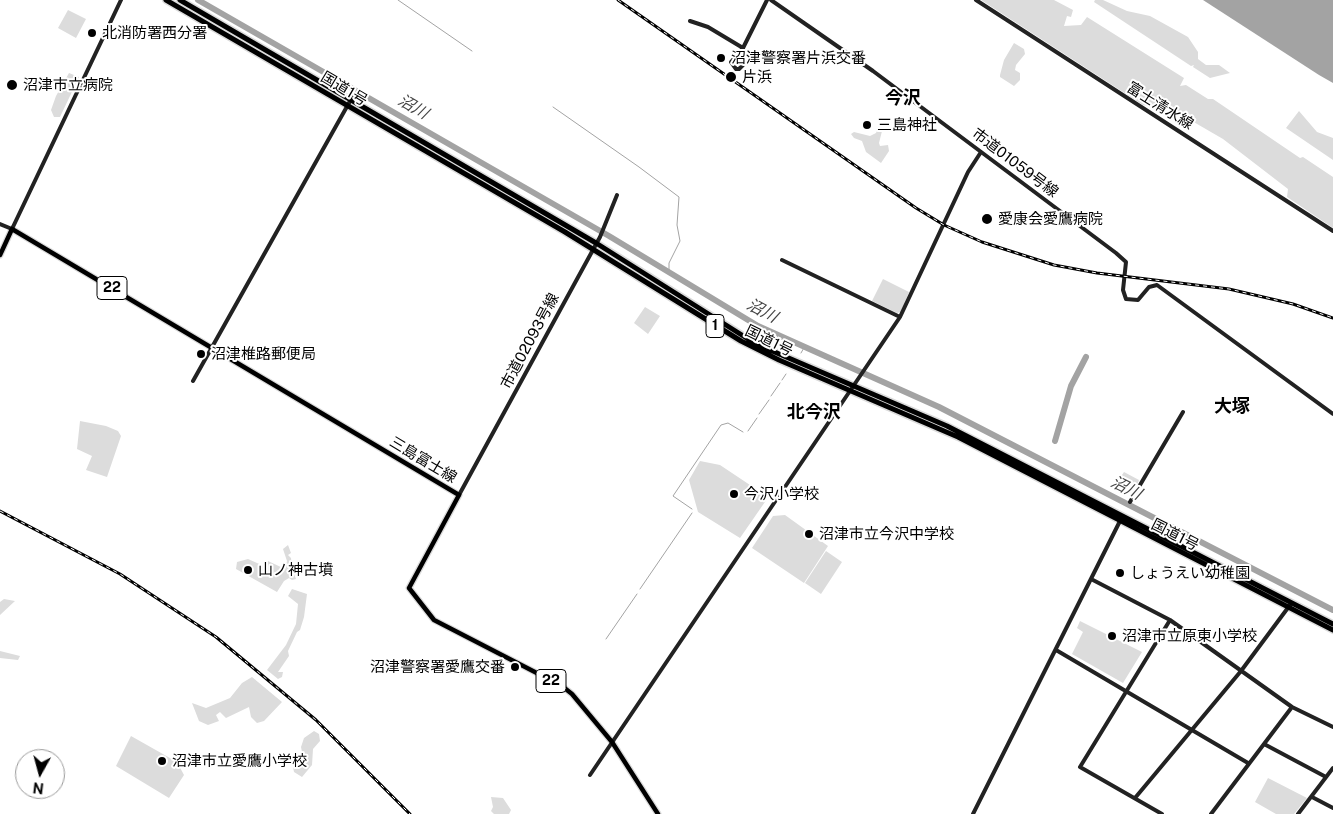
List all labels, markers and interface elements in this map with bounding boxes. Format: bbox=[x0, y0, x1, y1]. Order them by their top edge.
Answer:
place label: 北消防署西分署 bbox=[102, 24, 207, 42]
marker: 北消防署西分署 bbox=[86, 27, 98, 39]
place label: 沼津警察署片浜交番 bbox=[731, 49, 866, 67]
marker: 沼津警察署片浜交番 bbox=[715, 52, 727, 64]
street label: 国道1号 bbox=[317, 68, 371, 110]
place label: 片浜 bbox=[742, 68, 772, 86]
marker: 片浜 bbox=[724, 70, 738, 84]
place label: 沼津市立病院 bbox=[23, 76, 113, 94]
marker: 沼津市立病院 bbox=[5, 78, 19, 92]
street label: 富士清水線 bbox=[1123, 78, 1197, 134]
district label: 今沢 bbox=[885, 87, 921, 109]
water label: 沼川 bbox=[394, 91, 432, 123]
place label: 三島神社 bbox=[877, 116, 937, 134]
marker: 三島神社 bbox=[861, 119, 873, 131]
street label: 市道01059号線 bbox=[968, 125, 1062, 201]
place label: 愛康会愛鷹病院 bbox=[998, 210, 1103, 228]
marker: 愛康会愛鷹病院 bbox=[980, 212, 994, 226]
road number: 22 bbox=[97, 276, 127, 300]
street label: 市道02093号線 bbox=[497, 290, 563, 392]
water label: 沼川 bbox=[743, 295, 781, 327]
road number: 1 bbox=[706, 314, 724, 338]
street label: 国道1号 bbox=[742, 322, 796, 360]
place label: 沼津椎路郵便局 bbox=[211, 345, 316, 363]
marker: 沼津椎路郵便局 bbox=[195, 348, 207, 360]
district label: 大塚 bbox=[1214, 395, 1250, 417]
district label: 北今沢 bbox=[787, 401, 841, 423]
street label: 三島富士線 bbox=[386, 433, 460, 487]
water label: 沼川 bbox=[1107, 472, 1145, 504]
place label: 今沢小学校 bbox=[744, 485, 819, 503]
marker: 今沢小学校 bbox=[728, 488, 740, 500]
street label: 国道1号 bbox=[1148, 515, 1202, 555]
place label: 沼津市立今沢中学校 bbox=[819, 525, 954, 543]
marker: 沼津市立今沢中学校 bbox=[803, 528, 815, 540]
place label: 山ノ神古墳 bbox=[258, 561, 333, 579]
marker: 山ノ神古墳 bbox=[242, 564, 254, 576]
place label: しょうえい幼稚園 bbox=[1130, 564, 1250, 582]
marker: しょうえい幼稚園 bbox=[1114, 567, 1126, 579]
place label: 沼津市立原東小学校 bbox=[1122, 627, 1257, 645]
marker: 沼津市立原東小学校 bbox=[1106, 630, 1118, 642]
place label: 沼津警察署愛鷹交番 bbox=[370, 658, 505, 676]
marker: 沼津警察署愛鷹交番 bbox=[509, 661, 521, 673]
road number: 22 bbox=[536, 669, 566, 692]
north arrow bbox=[15, 749, 65, 799]
place label: 沼津市立愛鷹小学校 bbox=[172, 752, 307, 770]
marker: 沼津市立愛鷹小学校 bbox=[156, 755, 168, 767]
text: N bbox=[32, 779, 45, 797]

